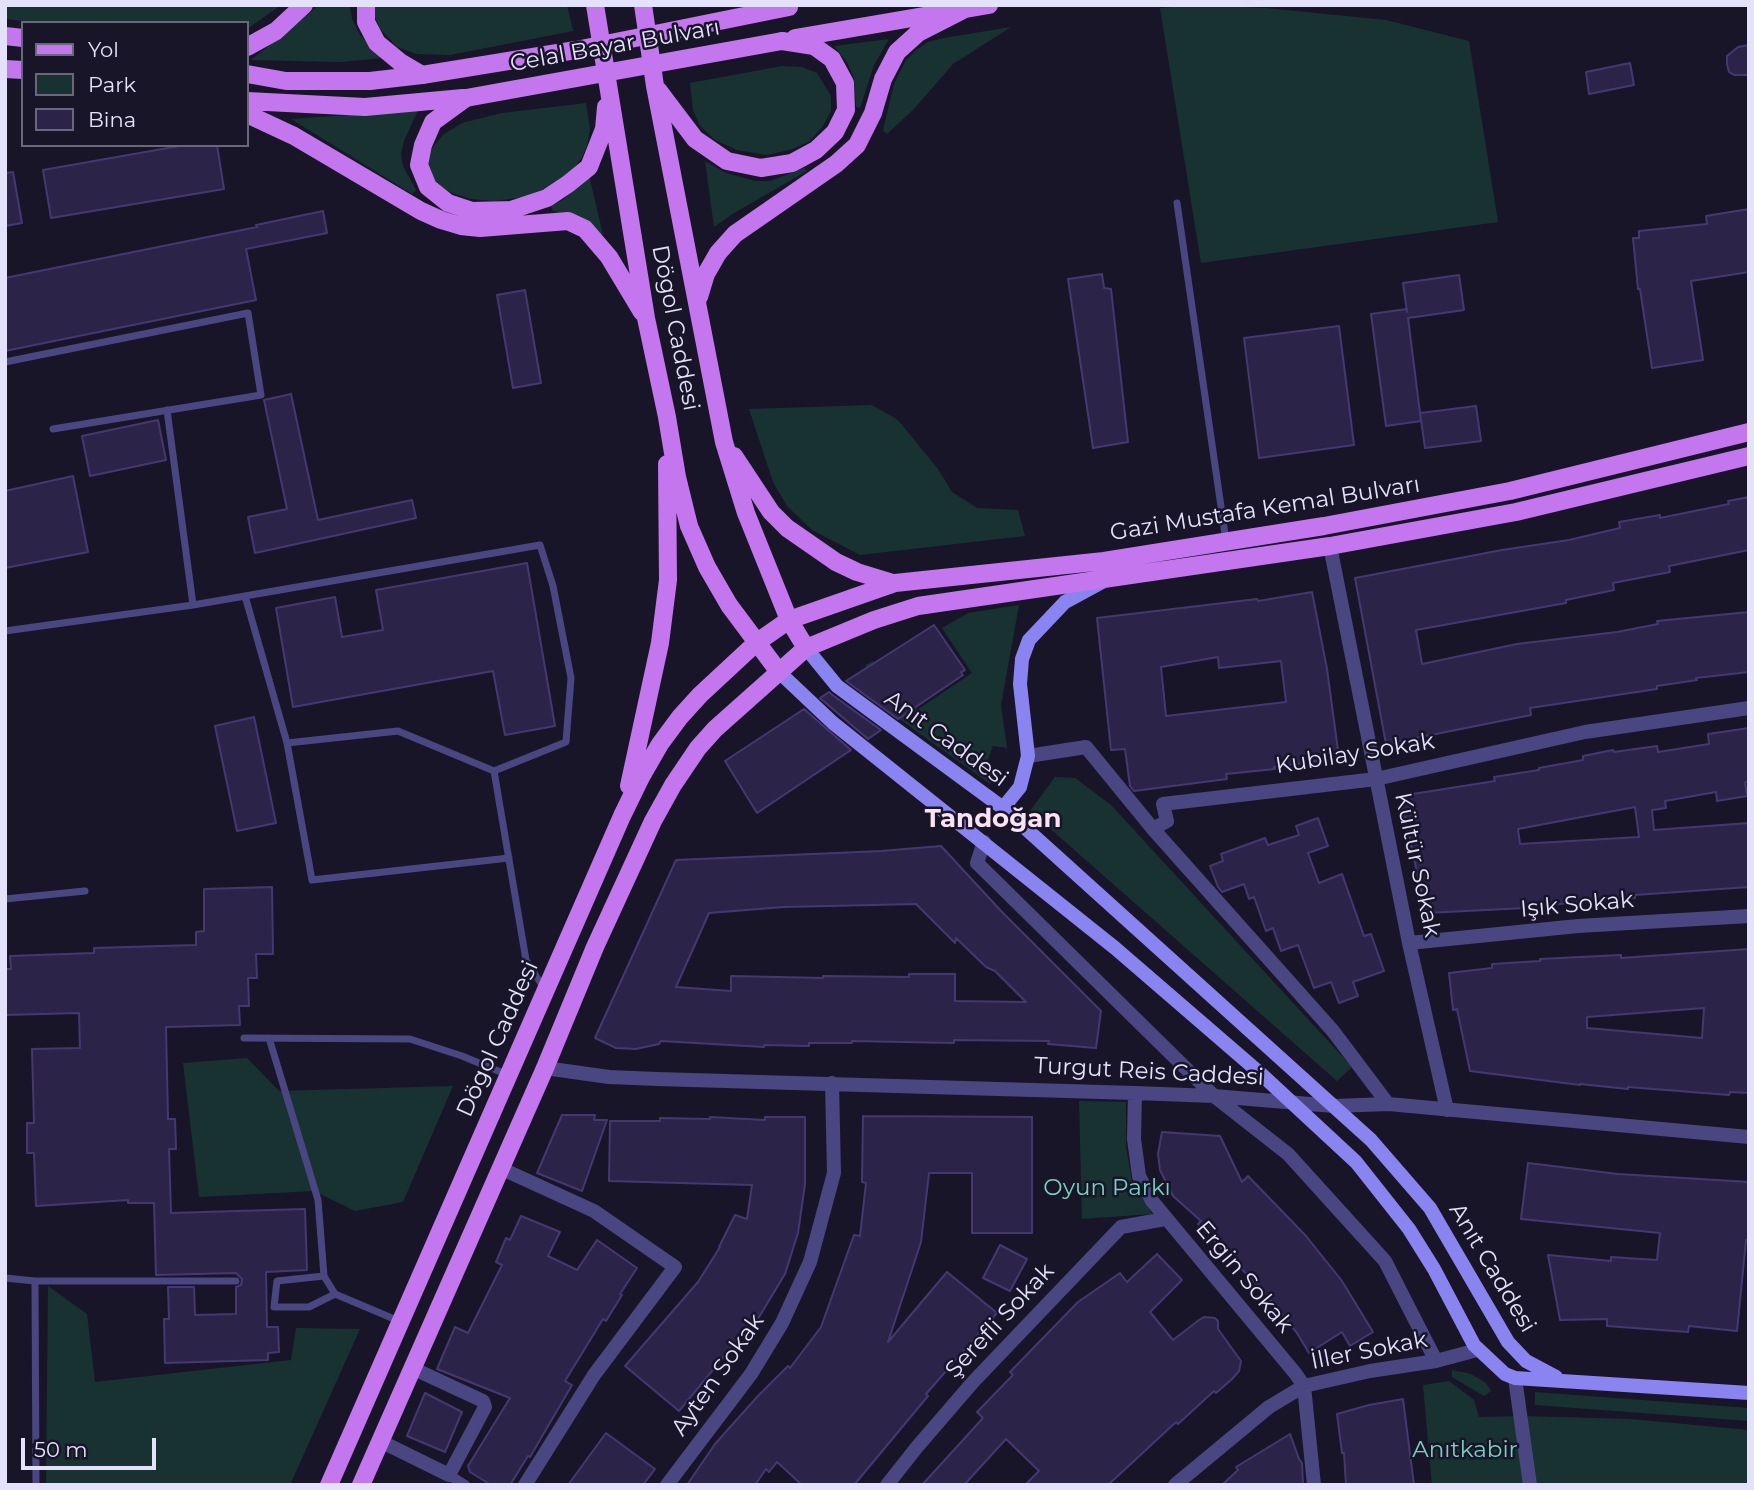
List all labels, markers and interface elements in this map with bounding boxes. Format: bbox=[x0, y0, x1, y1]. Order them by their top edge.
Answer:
street label: Celal Bayar Bulvarı bbox=[508, 14, 722, 78]
legend bbox=[21, 21, 248, 147]
text: Yol bbox=[88, 37, 119, 62]
text: Park bbox=[88, 72, 136, 97]
text: Bina bbox=[88, 107, 136, 132]
street label: Dögol Caddesi bbox=[645, 243, 705, 413]
street label: Gazi Mustafa Kemal Bulvarı bbox=[1108, 471, 1422, 547]
street label: Anıt Caddesi bbox=[879, 685, 1013, 793]
street label: Kubilay Sokak bbox=[1274, 728, 1436, 780]
street label: Kültür Sokak bbox=[1388, 790, 1446, 940]
district label: Tandoğan bbox=[925, 803, 1061, 835]
street label: Işık Sokak bbox=[1519, 886, 1635, 924]
street label: Dögol Caddesi bbox=[451, 957, 545, 1121]
street label: Turgut Reis Caddesi bbox=[1033, 1052, 1265, 1092]
park label: Oyun Parkı bbox=[1043, 1174, 1171, 1202]
street label: Anıt Caddesi bbox=[1443, 1198, 1541, 1338]
street label: Ergin Sokak bbox=[1189, 1216, 1299, 1338]
street label: Şerefli Sokak bbox=[940, 1258, 1060, 1384]
street label: Ayten Sokak bbox=[666, 1309, 770, 1441]
street label: İller Sokak bbox=[1309, 1326, 1429, 1376]
scale bar bbox=[24, 1424, 159, 1468]
park label: Anıtkabir bbox=[1412, 1436, 1518, 1464]
text: 50 m bbox=[34, 1437, 88, 1462]

